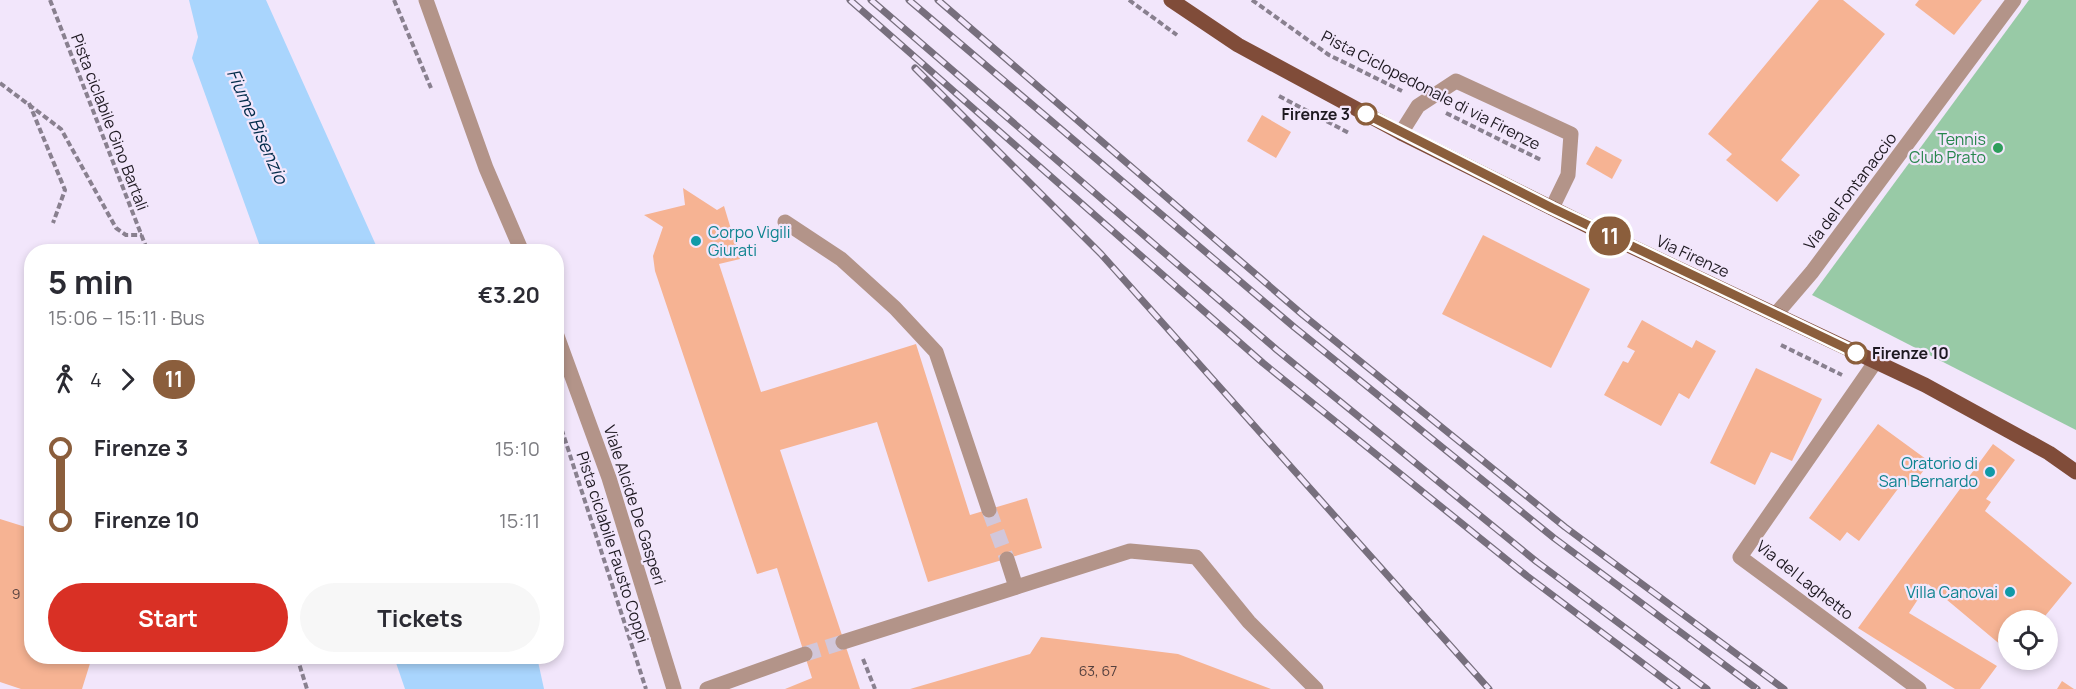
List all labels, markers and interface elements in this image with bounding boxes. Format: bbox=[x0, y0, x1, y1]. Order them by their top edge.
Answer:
street label: Pista Ciclopedonale di via Firenze bbox=[1318, 25, 1544, 155]
street label: Pista ciclabile Gino Bartali bbox=[66, 30, 154, 214]
water label: Fiume Bisenzio bbox=[222, 65, 295, 188]
place label: Firenze 3 bbox=[1281, 103, 1350, 125]
marker: Firenze 3 bbox=[1355, 103, 1377, 125]
street label: Via del Fontanaccio bbox=[1799, 128, 1901, 254]
place label: Tennis Club Prato bbox=[1909, 128, 1986, 168]
marker: Tennis Club Prato bbox=[1991, 141, 2005, 155]
line badge: 11 bbox=[1583, 216, 1637, 256]
place label: Corpo Vigili Giurati bbox=[708, 221, 791, 261]
text: 11 bbox=[1601, 222, 1619, 250]
street label: Via Firenze bbox=[1653, 229, 1733, 283]
marker: Corpo Vigili Giurati bbox=[689, 234, 703, 248]
text: 5 min bbox=[48, 259, 134, 304]
text: €3.20 bbox=[478, 280, 540, 310]
text: 15:06 – 15:11 · Bus bbox=[48, 304, 205, 331]
marker: Firenze 10 bbox=[1845, 342, 1867, 364]
place label: Firenze 10 bbox=[1872, 342, 1949, 364]
icon: walk bbox=[48, 363, 81, 396]
icon: forward bbox=[111, 363, 144, 396]
text: 11 bbox=[165, 365, 183, 393]
text: 4 bbox=[90, 366, 102, 393]
street label: Viale Alcide De Gasperi bbox=[599, 422, 671, 588]
text: Firenze 3 bbox=[94, 433, 188, 463]
text: 15:10 bbox=[495, 435, 540, 462]
street label: Pista ciclabile Fausto Coppi bbox=[572, 448, 654, 646]
place label: Oratorio di San Bernardo bbox=[1879, 452, 1978, 492]
marker: Oratorio di San Bernardo bbox=[1983, 465, 1997, 479]
text: Firenze 10 bbox=[94, 505, 200, 535]
text: 15:11 bbox=[499, 507, 540, 534]
street label: Via del Laghetto bbox=[1752, 535, 1858, 625]
place label: Villa Canovai bbox=[1906, 581, 1998, 603]
button: Start bbox=[48, 583, 288, 652]
button: Tickets bbox=[300, 583, 540, 652]
house number: 9 bbox=[12, 584, 20, 603]
marker: Villa Canovai bbox=[2003, 585, 2017, 599]
map controls bbox=[1998, 610, 2058, 670]
button: locate bbox=[1998, 610, 2058, 670]
house number: 63, 67 bbox=[1079, 661, 1117, 680]

